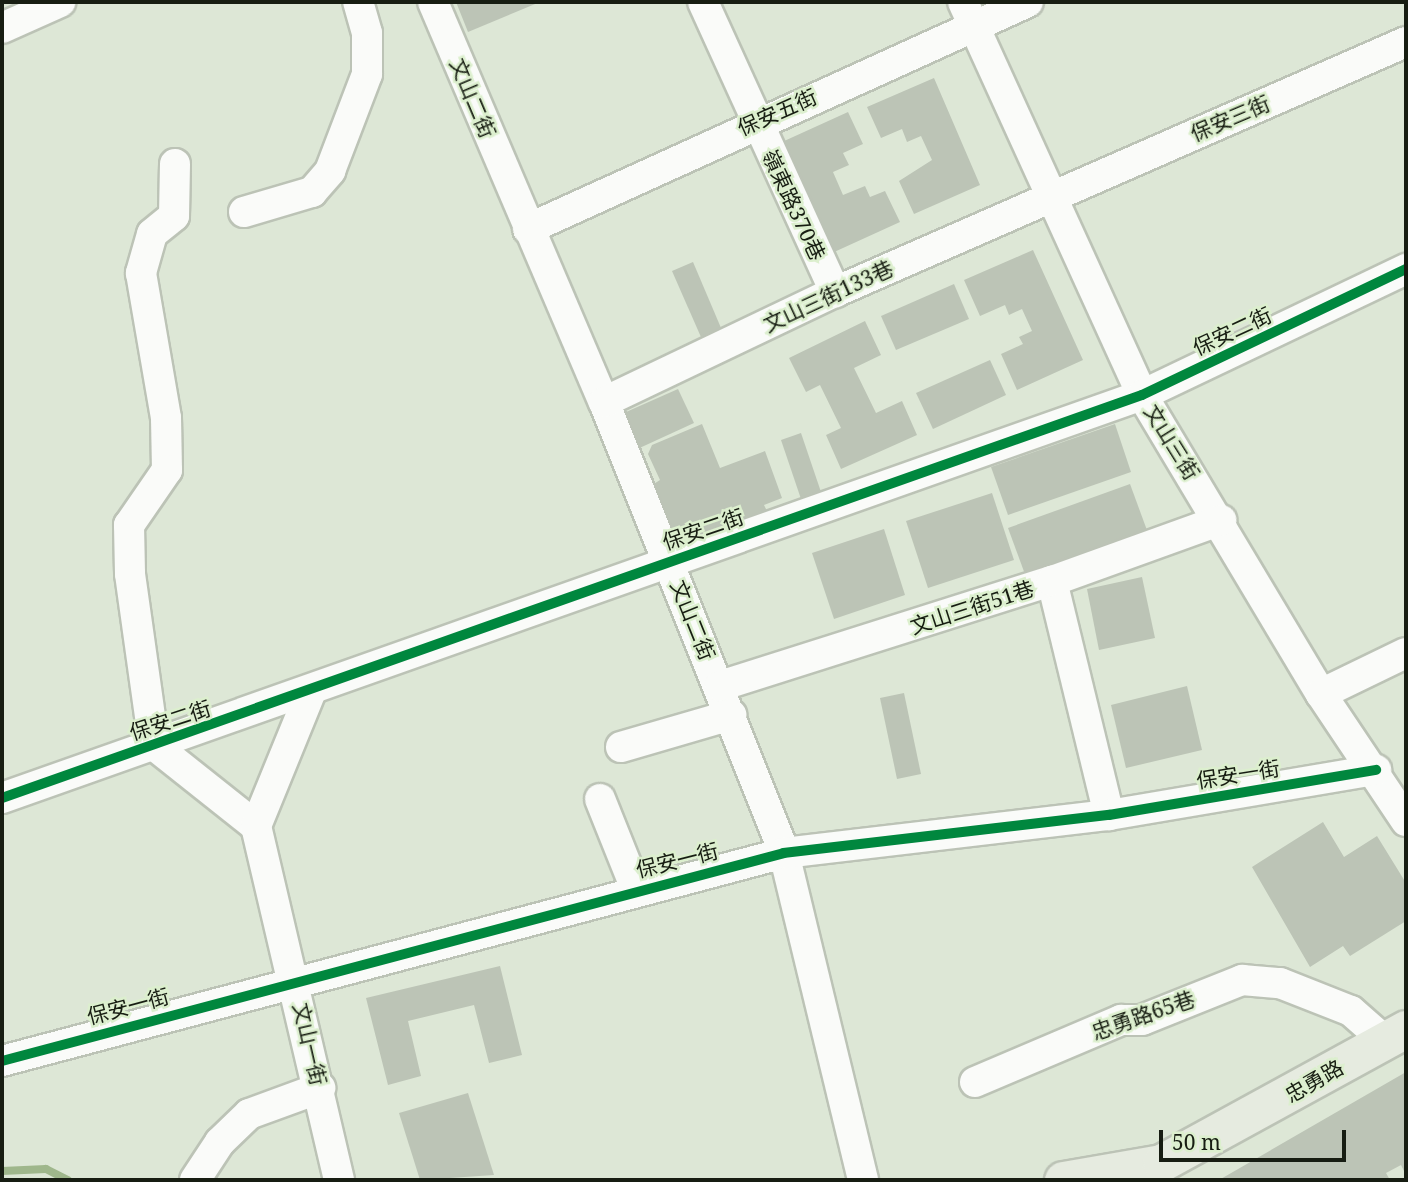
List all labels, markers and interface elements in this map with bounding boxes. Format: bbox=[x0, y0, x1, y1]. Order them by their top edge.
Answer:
street label: 文山二街 bbox=[445, 54, 501, 142]
street label: 保安五街 bbox=[734, 83, 820, 141]
street label: 保安三街 bbox=[1186, 90, 1274, 146]
street label: 嶺東路370巷 bbox=[757, 146, 831, 264]
street label: 文山三街133巷 bbox=[759, 255, 897, 337]
street label: 保安二街 bbox=[1189, 302, 1275, 360]
street label: 文山三街 bbox=[1139, 400, 1205, 484]
street label: 保安二街 bbox=[659, 503, 747, 555]
street label: 文山三街51巷 bbox=[907, 575, 1037, 639]
street label: 文山二街 bbox=[666, 576, 720, 664]
street label: 保安二街 bbox=[126, 695, 214, 745]
street label: 保安一街 bbox=[1195, 755, 1281, 793]
street label: 保安一街 bbox=[633, 838, 721, 882]
street label: 保安一街 bbox=[84, 983, 172, 1029]
street label: 忠勇路65巷 bbox=[1088, 986, 1198, 1044]
street label: 文山一街 bbox=[288, 1000, 332, 1088]
street label: 忠勇路 bbox=[1280, 1054, 1348, 1108]
scale bar bbox=[1163, 1116, 1350, 1160]
text: 50 m bbox=[1172, 1128, 1221, 1156]

